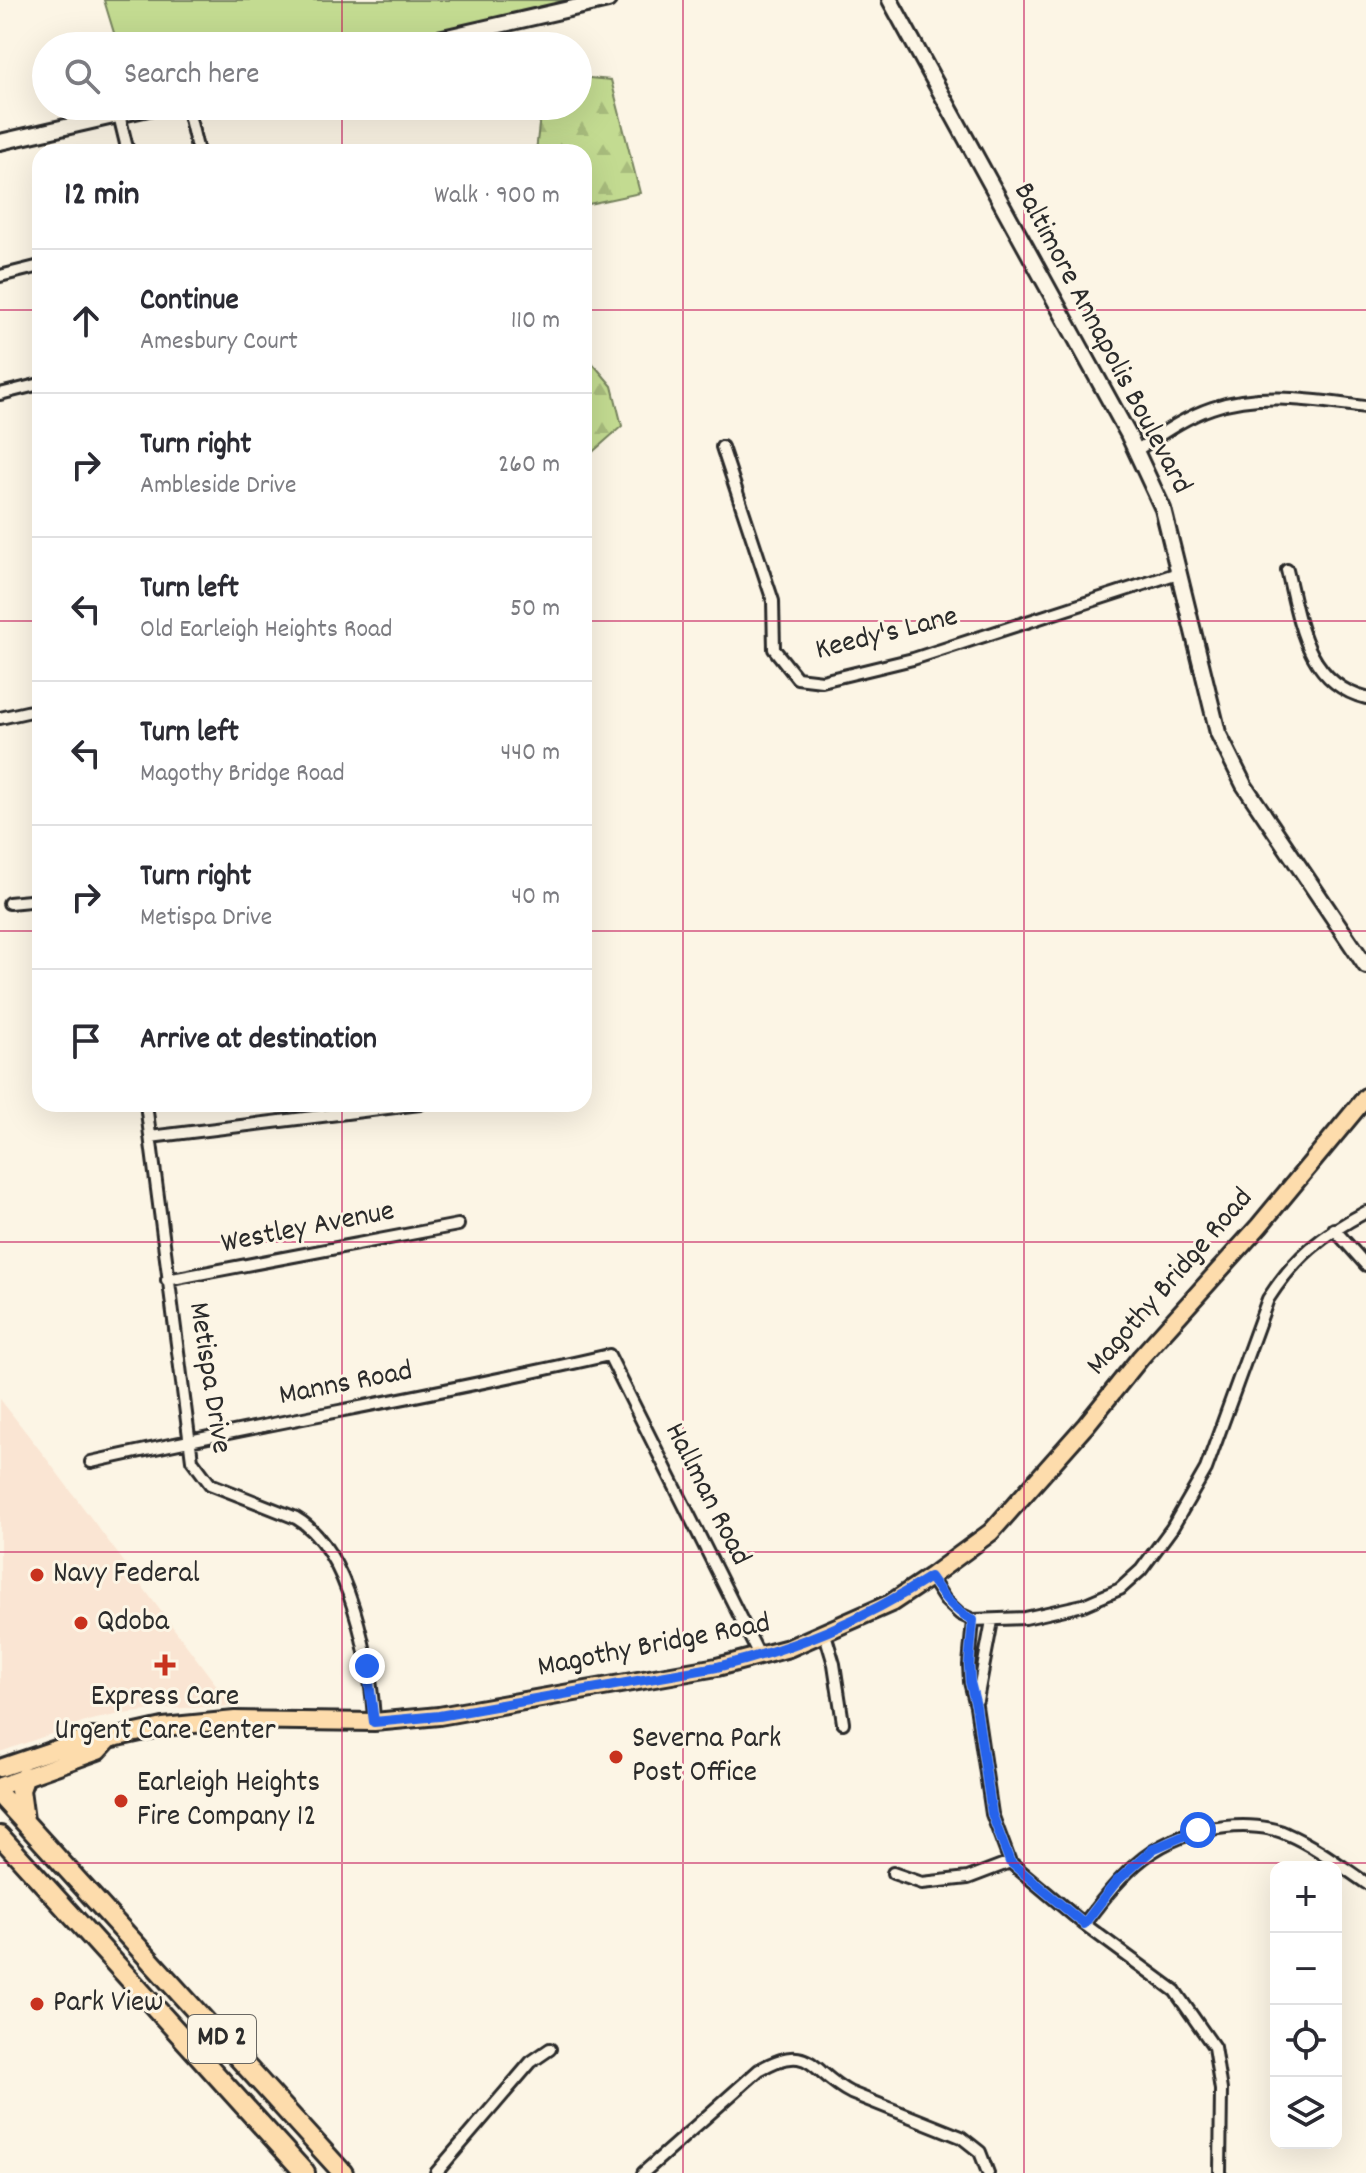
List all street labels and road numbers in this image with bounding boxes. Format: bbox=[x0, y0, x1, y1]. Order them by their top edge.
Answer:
street label: Baltimore Annapolis Boulevard bbox=[1001, 176, 1201, 502]
street label: Keedy's Lane bbox=[811, 597, 963, 673]
street label: Magothy Bridge Road bbox=[1077, 1180, 1265, 1386]
street label: Westley Avenue bbox=[218, 1191, 398, 1267]
street label: Metispa Drive bbox=[175, 1299, 241, 1457]
street label: Manns Road bbox=[276, 1351, 416, 1419]
street label: Hallman Road bbox=[652, 1416, 760, 1574]
street label: Magothy Bridge Road bbox=[534, 1603, 774, 1691]
road number: MD 2 bbox=[188, 2015, 256, 2063]

